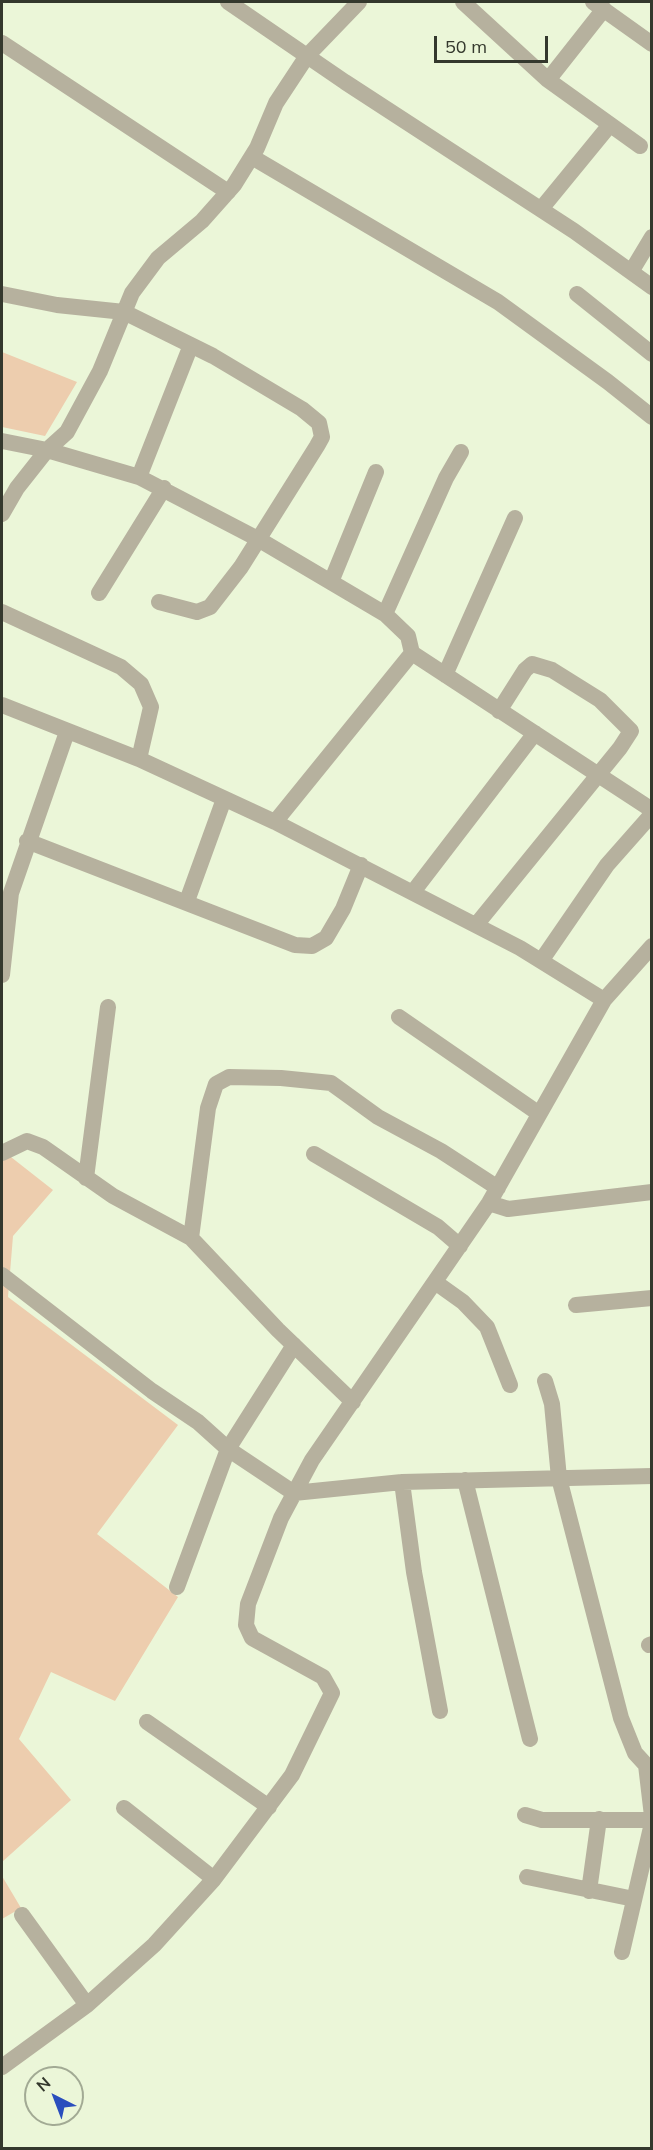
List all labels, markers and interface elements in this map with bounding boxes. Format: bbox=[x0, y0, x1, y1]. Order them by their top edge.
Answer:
scale bar bbox=[437, 24, 551, 62]
text: 50 m bbox=[445, 35, 487, 58]
north arrow bbox=[24, 2066, 84, 2126]
text: N bbox=[32, 2073, 54, 2096]

